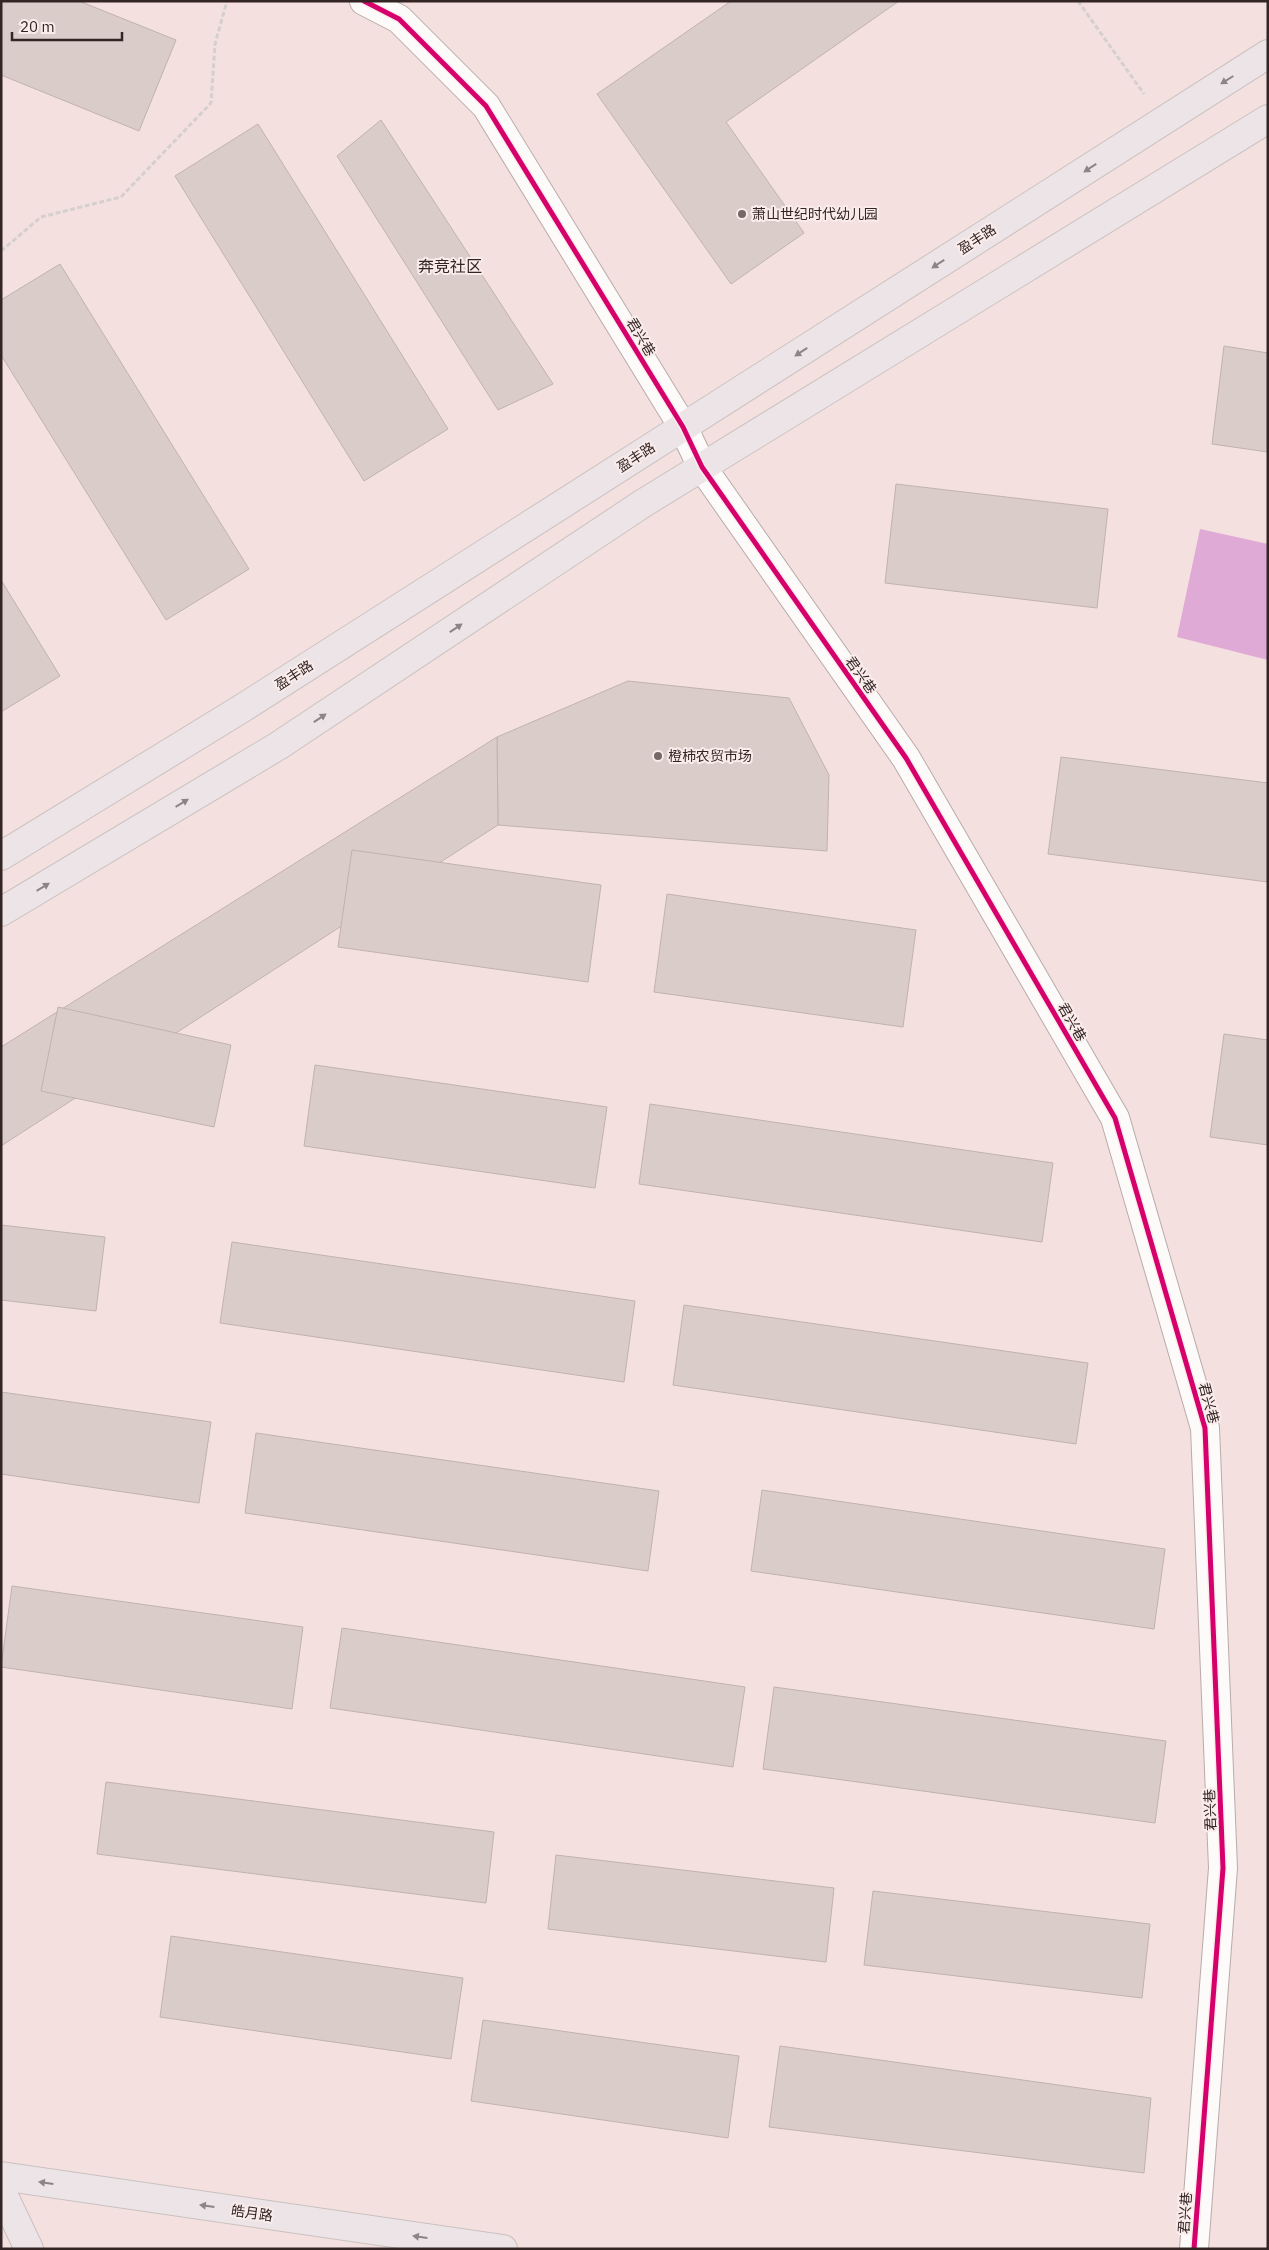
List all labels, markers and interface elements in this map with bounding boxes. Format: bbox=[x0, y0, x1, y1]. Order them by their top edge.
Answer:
scale bar bbox=[12, 10, 122, 42]
text: 20 m bbox=[20, 17, 55, 36]
one-way arrow bbox=[1220, 76, 1233, 85]
one-way arrow bbox=[1083, 163, 1096, 172]
place label: 萧山世纪时代幼儿园 bbox=[752, 205, 878, 223]
marker: 萧山世纪时代幼儿园 bbox=[736, 208, 748, 220]
street label: 盈丰路 bbox=[954, 220, 1000, 258]
district label: 奔竞社区 bbox=[418, 256, 482, 276]
one-way arrow bbox=[931, 260, 944, 269]
street label: 君兴巷 bbox=[622, 314, 660, 360]
one-way arrow bbox=[794, 347, 807, 357]
street label: 盈丰路 bbox=[613, 438, 659, 476]
one-way arrow bbox=[449, 623, 462, 633]
street label: 君兴巷 bbox=[842, 653, 880, 697]
street label: 盈丰路 bbox=[271, 656, 317, 694]
one-way arrow bbox=[314, 713, 327, 722]
place label: 橙柿农贸市场 bbox=[668, 747, 752, 765]
marker: 橙柿农贸市场 bbox=[652, 750, 664, 762]
one-way arrow bbox=[176, 799, 189, 808]
one-way arrow bbox=[37, 882, 50, 892]
street label: 君兴巷 bbox=[1054, 999, 1090, 1045]
street label: 君兴巷 bbox=[1195, 1380, 1223, 1426]
street label: 君兴巷 bbox=[1200, 1789, 1220, 1831]
one-way arrow bbox=[38, 2178, 54, 2186]
street label: 君兴巷 bbox=[1175, 2191, 1195, 2235]
street label: 皓月路 bbox=[230, 2201, 274, 2225]
one-way arrow bbox=[198, 2202, 214, 2210]
one-way arrow bbox=[411, 2233, 427, 2241]

